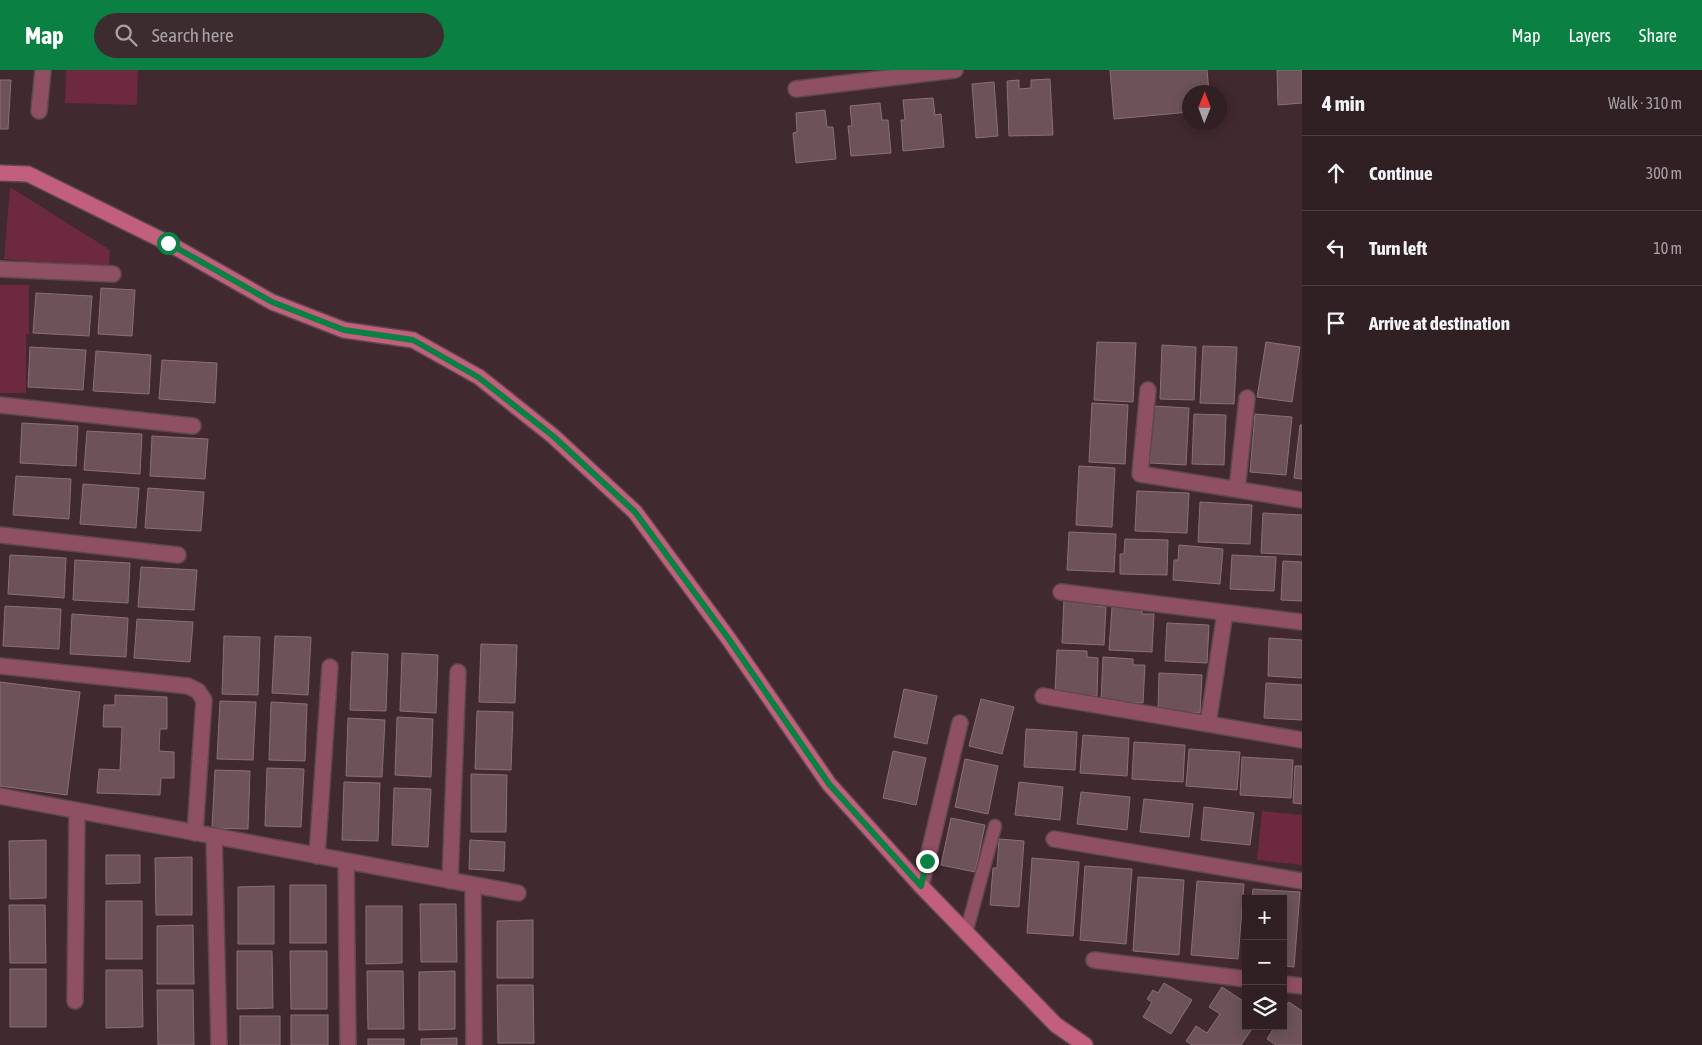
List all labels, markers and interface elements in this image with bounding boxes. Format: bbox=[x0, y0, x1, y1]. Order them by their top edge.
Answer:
search box bbox=[94, 13, 444, 58]
icon: search bbox=[112, 21, 140, 49]
text: Map bbox=[25, 22, 64, 49]
text: Search here bbox=[152, 24, 234, 46]
text: Map bbox=[1511, 25, 1540, 46]
text: Layers bbox=[1568, 25, 1611, 46]
text: Share bbox=[1639, 25, 1677, 46]
north arrow bbox=[1182, 85, 1227, 130]
text: 4 min bbox=[1322, 91, 1365, 115]
text: Walk · 310 m bbox=[1608, 94, 1682, 112]
icon: ahead bbox=[1322, 159, 1350, 187]
text: Continue bbox=[1369, 162, 1433, 184]
text: 300 m bbox=[1646, 164, 1682, 182]
route start bbox=[157, 232, 180, 255]
icon: left bbox=[1322, 234, 1350, 262]
text: Turn left bbox=[1369, 237, 1427, 259]
text: 10 m bbox=[1653, 239, 1682, 257]
icon: arrive bbox=[1322, 309, 1350, 337]
text: Arrive at destination bbox=[1369, 312, 1510, 334]
route end bbox=[916, 850, 939, 873]
map controls bbox=[1242, 895, 1287, 1030]
button: + bbox=[1242, 895, 1287, 940]
button: − bbox=[1242, 940, 1287, 985]
button: layers bbox=[1242, 985, 1287, 1030]

